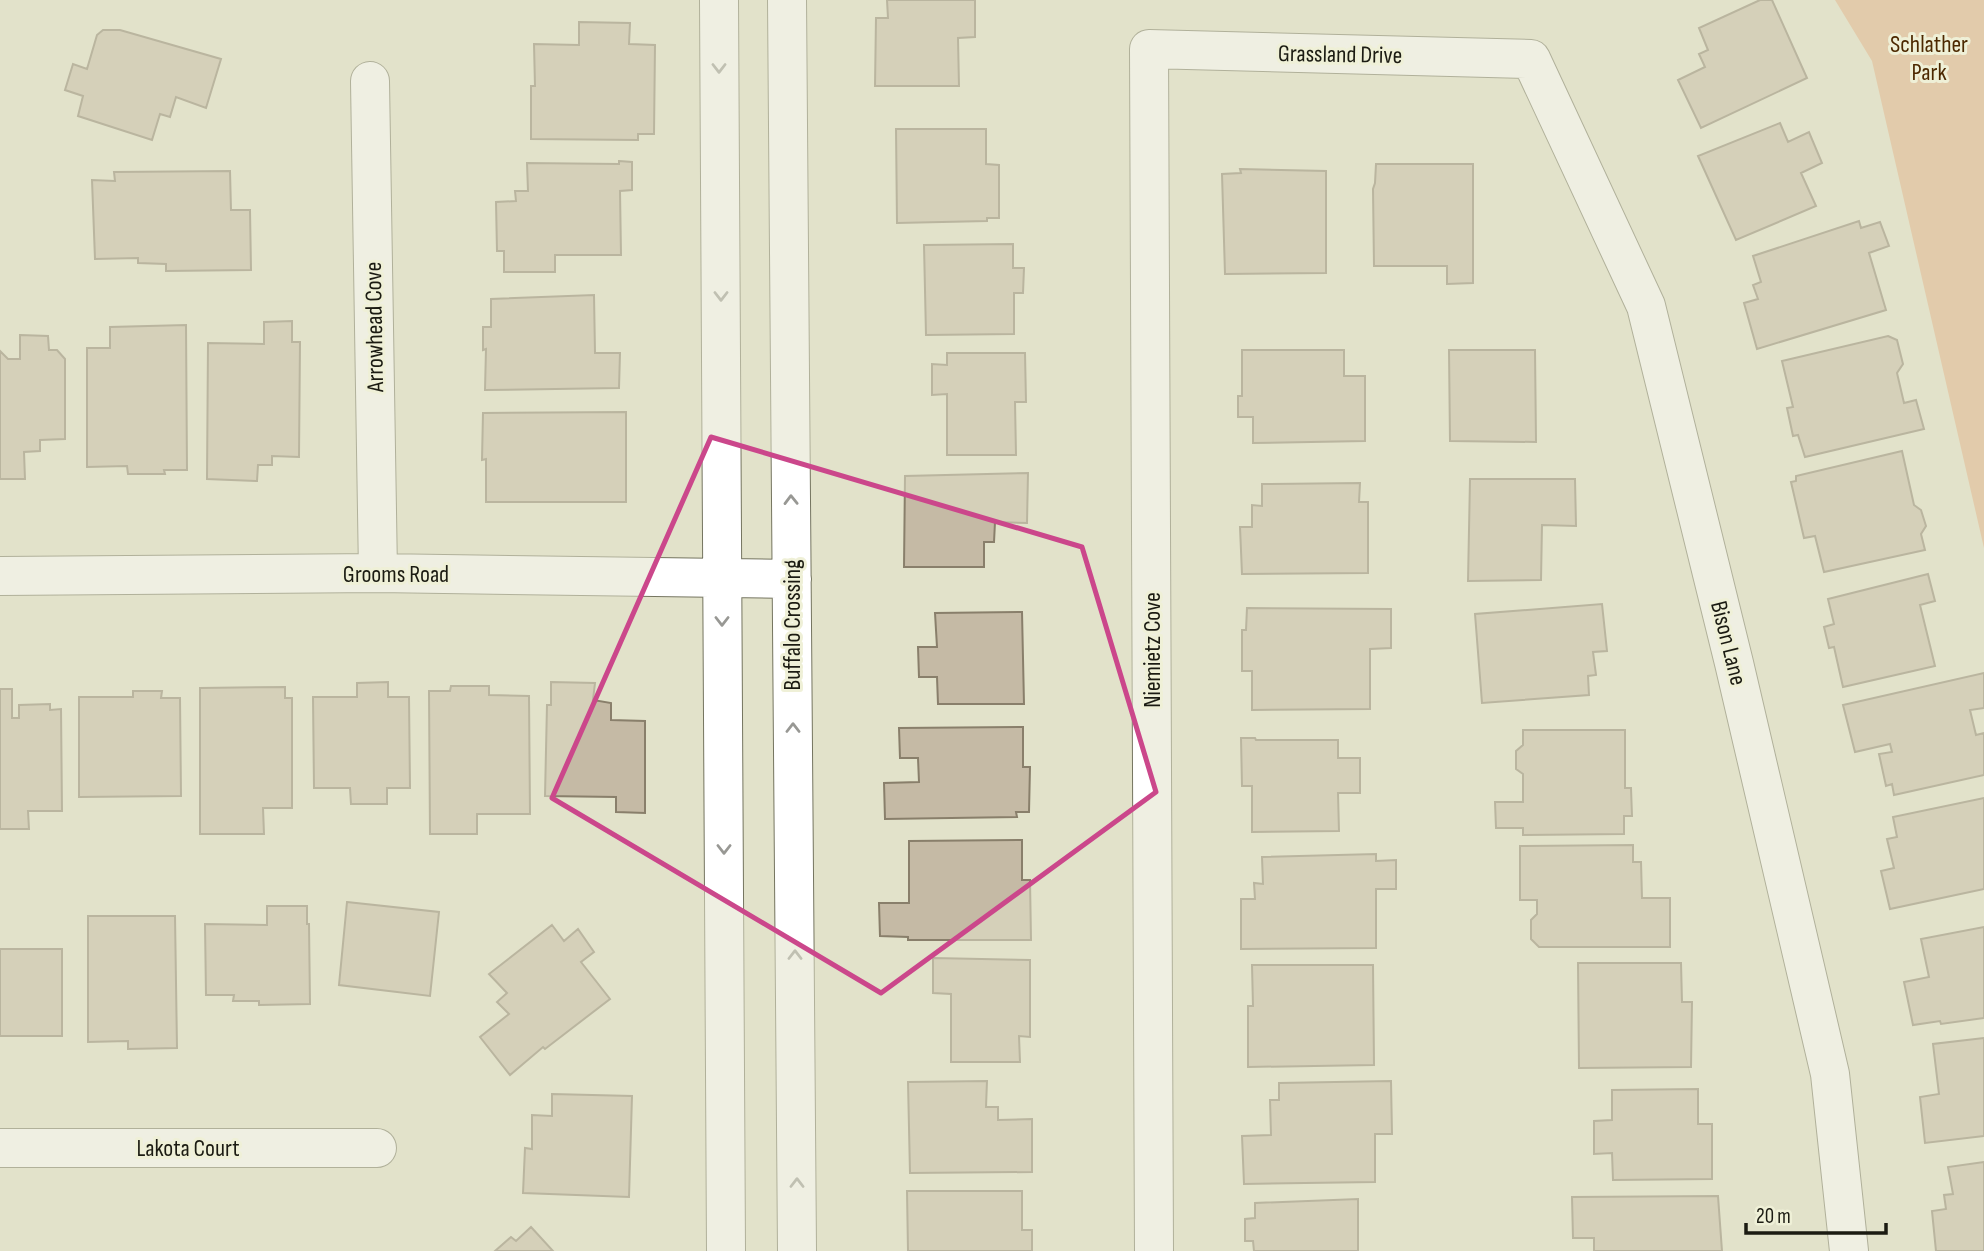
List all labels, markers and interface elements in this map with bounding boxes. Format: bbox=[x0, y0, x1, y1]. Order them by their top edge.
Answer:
park label: Schlather Park bbox=[1890, 30, 1968, 87]
street label: Grassland Drive bbox=[1278, 39, 1402, 70]
one-way arrow bbox=[711, 63, 727, 74]
street label: Arrowhead Cove bbox=[359, 262, 390, 393]
one-way arrow bbox=[713, 291, 729, 301]
one-way arrow bbox=[783, 495, 799, 505]
street label: Grooms Road bbox=[343, 560, 449, 589]
street label: Buffalo Crossing bbox=[778, 560, 807, 691]
street label: Niemietz Cove bbox=[1138, 592, 1167, 708]
street label: Bison Lane bbox=[1704, 598, 1753, 688]
one-way arrow bbox=[715, 616, 730, 627]
one-way arrow bbox=[785, 722, 801, 733]
one-way arrow bbox=[716, 844, 732, 854]
one-way arrow bbox=[787, 950, 803, 960]
street label: Lakota Court bbox=[136, 1134, 240, 1163]
one-way arrow bbox=[789, 1177, 805, 1188]
scale bar bbox=[1746, 1192, 1886, 1236]
text: 20 m bbox=[1756, 1204, 1791, 1229]

